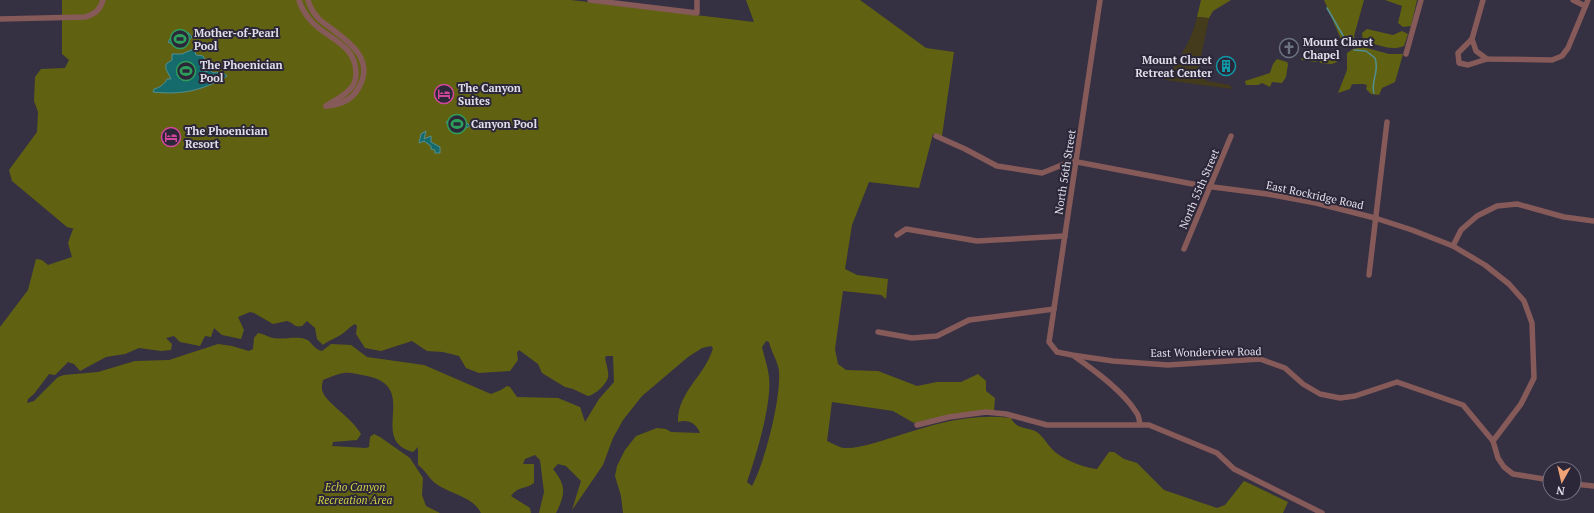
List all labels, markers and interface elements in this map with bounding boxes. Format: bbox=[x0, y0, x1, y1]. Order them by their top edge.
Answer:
place label: Mother-of-Pearl Pool bbox=[194, 26, 279, 53]
sports icon: Mother-of-Pearl Pool bbox=[169, 28, 191, 50]
place label: Mount Claret Chapel bbox=[1303, 35, 1374, 62]
church icon: Mount Claret Chapel bbox=[1278, 37, 1300, 59]
place label: Mount Claret Retreat Center bbox=[1135, 53, 1213, 80]
building icon: Mount Claret Retreat Center bbox=[1215, 55, 1237, 77]
place label: The Phoenician Pool bbox=[200, 58, 283, 85]
sports icon: The Phoenician Pool bbox=[175, 60, 197, 82]
place label: The Canyon Suites bbox=[458, 81, 521, 108]
hotel icon: The Canyon Suites bbox=[433, 83, 455, 105]
sports icon: Canyon Pool bbox=[446, 113, 468, 135]
place label: Canyon Pool bbox=[471, 117, 537, 131]
place label: The Phoenician Resort bbox=[185, 124, 268, 151]
hotel icon: The Phoenician Resort bbox=[160, 126, 182, 148]
street label: North 56th Street bbox=[1051, 129, 1079, 215]
street label: North 55th Street bbox=[1176, 147, 1222, 231]
street label: East Rockridge Road bbox=[1265, 178, 1365, 212]
street label: East Wonderview Road bbox=[1150, 344, 1262, 360]
north arrow bbox=[1542, 461, 1582, 501]
park label: Echo Canyon Recreation Area bbox=[317, 480, 393, 507]
text: N bbox=[1555, 483, 1566, 498]

